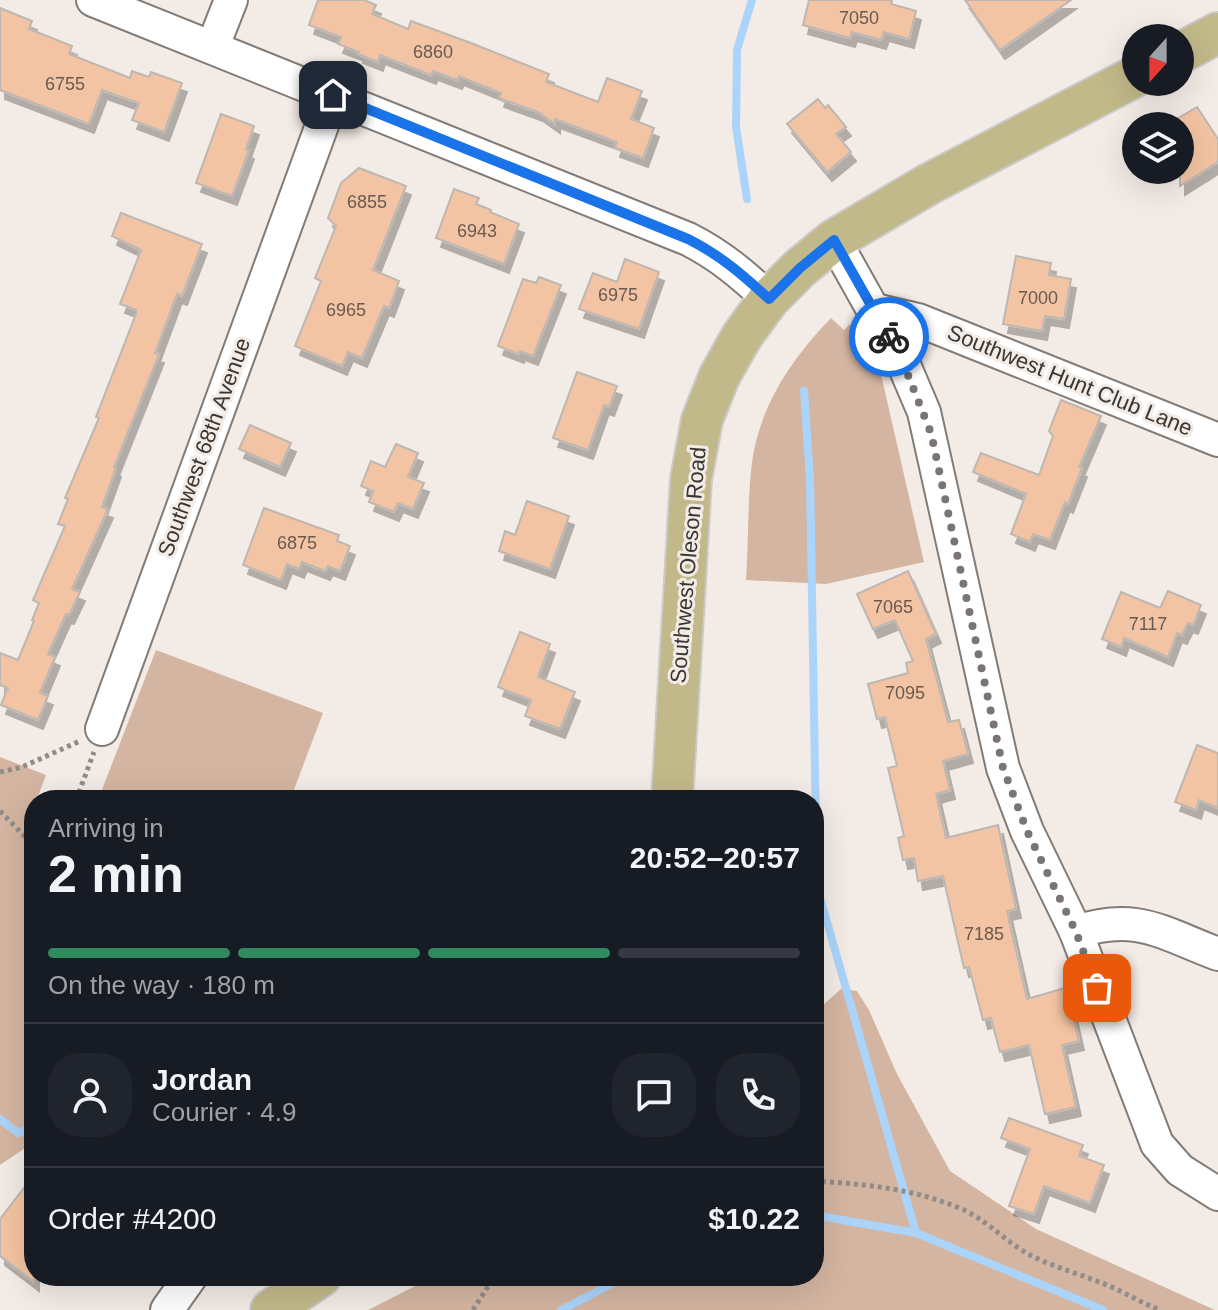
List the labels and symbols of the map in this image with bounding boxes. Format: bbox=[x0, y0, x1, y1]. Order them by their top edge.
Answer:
house number: 7050 bbox=[839, 8, 879, 28]
north arrow bbox=[1122, 24, 1194, 96]
house number: 6860 bbox=[413, 42, 453, 62]
pin bbox=[299, 61, 367, 129]
house number: 6755 bbox=[45, 74, 85, 94]
house number: 6855 bbox=[347, 192, 387, 212]
house number: 6943 bbox=[457, 221, 497, 241]
house number: 6975 bbox=[598, 285, 638, 305]
house number: 7000 bbox=[1018, 288, 1058, 308]
courier bbox=[849, 297, 929, 377]
house number: 6965 bbox=[326, 300, 366, 320]
street label: Southwest Hunt Club Lane bbox=[944, 319, 1196, 441]
street label: Southwest 68th Avenue bbox=[153, 334, 255, 560]
street label: Southwest Oleson Road bbox=[665, 446, 711, 684]
house number: 6875 bbox=[277, 533, 317, 553]
house number: 7065 bbox=[873, 597, 913, 617]
house number: 7117 bbox=[1129, 614, 1167, 634]
house number: 7095 bbox=[885, 683, 925, 703]
house number: 7185 bbox=[964, 924, 1004, 944]
pin bbox=[1063, 954, 1131, 1022]

